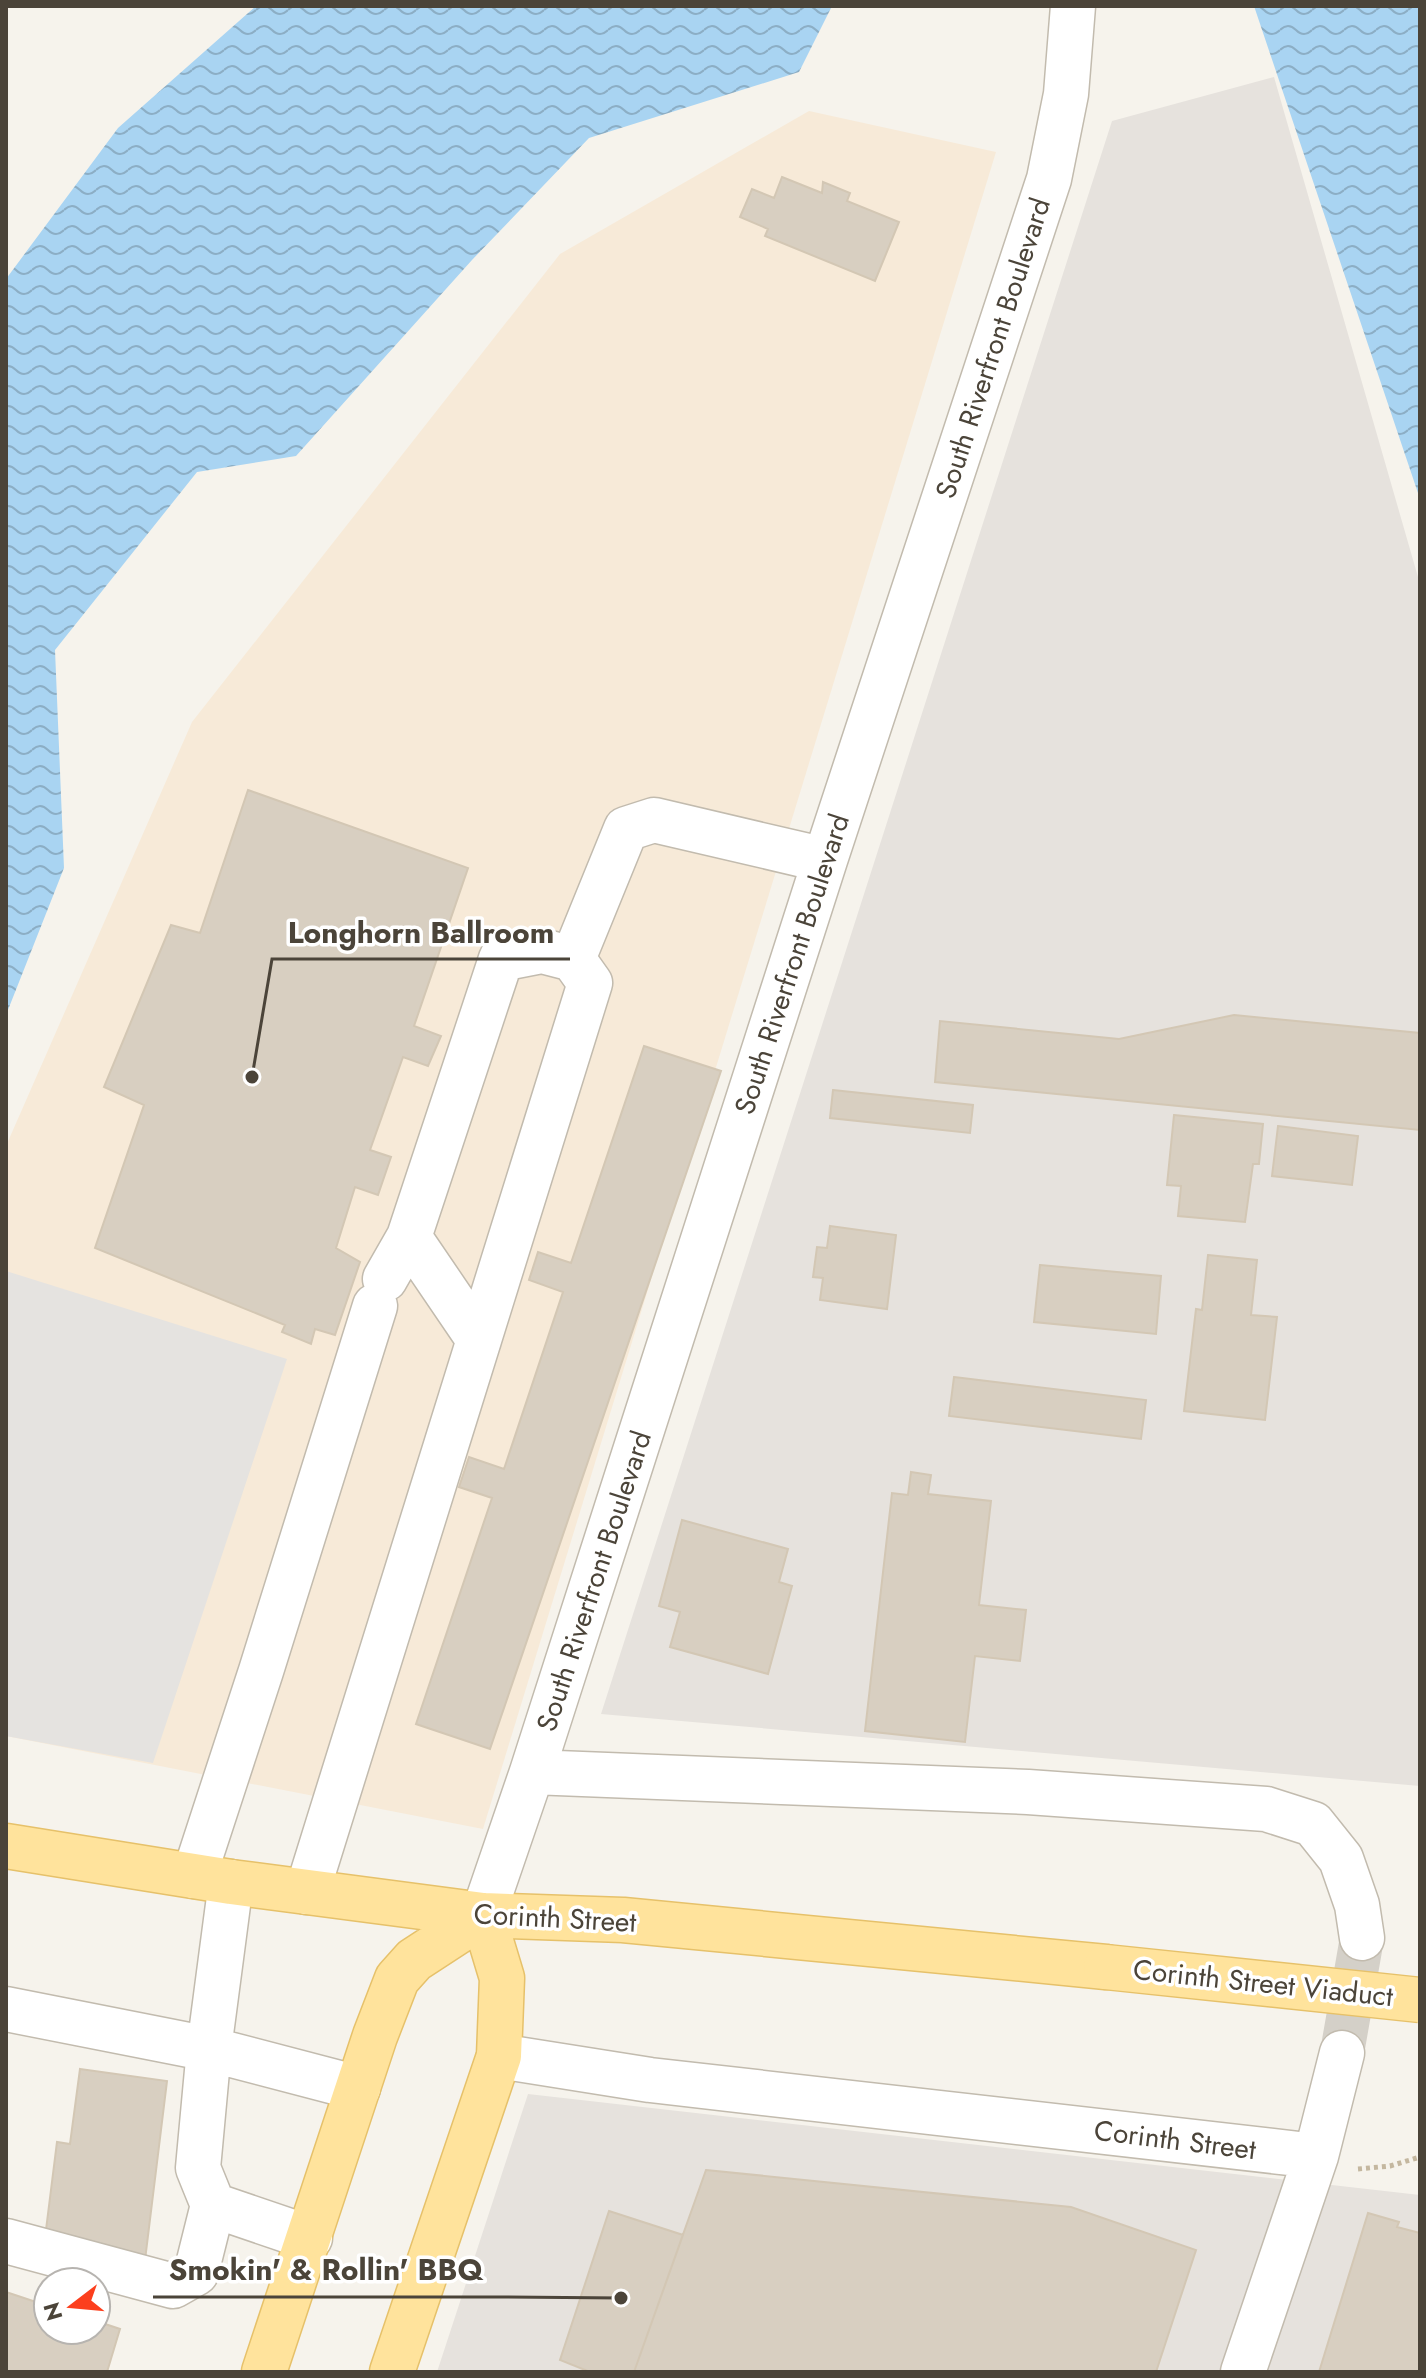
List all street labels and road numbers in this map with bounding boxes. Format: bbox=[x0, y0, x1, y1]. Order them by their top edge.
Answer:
street label: South Riverfront Boulevard bbox=[925, 192, 1061, 504]
street label: South Riverfront Boulevard bbox=[724, 808, 860, 1120]
street label: South Riverfront Boulevard bbox=[526, 1425, 662, 1737]
street label: Corinth Street bbox=[473, 1893, 638, 1943]
street label: Corinth Street Viaduct bbox=[1131, 1949, 1395, 2017]
street label: Corinth Street bbox=[1092, 2110, 1259, 2170]

